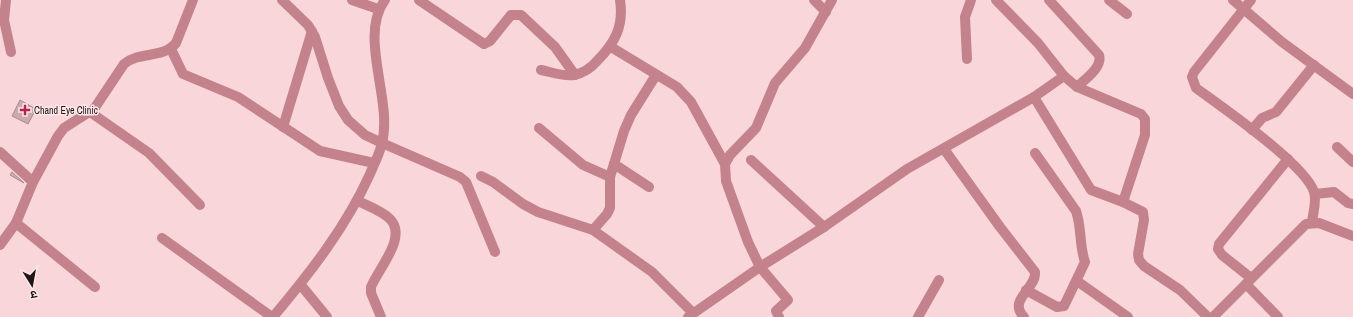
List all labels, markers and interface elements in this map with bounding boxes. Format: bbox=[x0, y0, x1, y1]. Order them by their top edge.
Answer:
marker: Chand Eye Clinic bbox=[19, 104, 31, 116]
place label: Chand Eye Clinic bbox=[34, 104, 98, 117]
north arrow bbox=[12, 265, 52, 305]
text: उ bbox=[29, 287, 38, 302]

